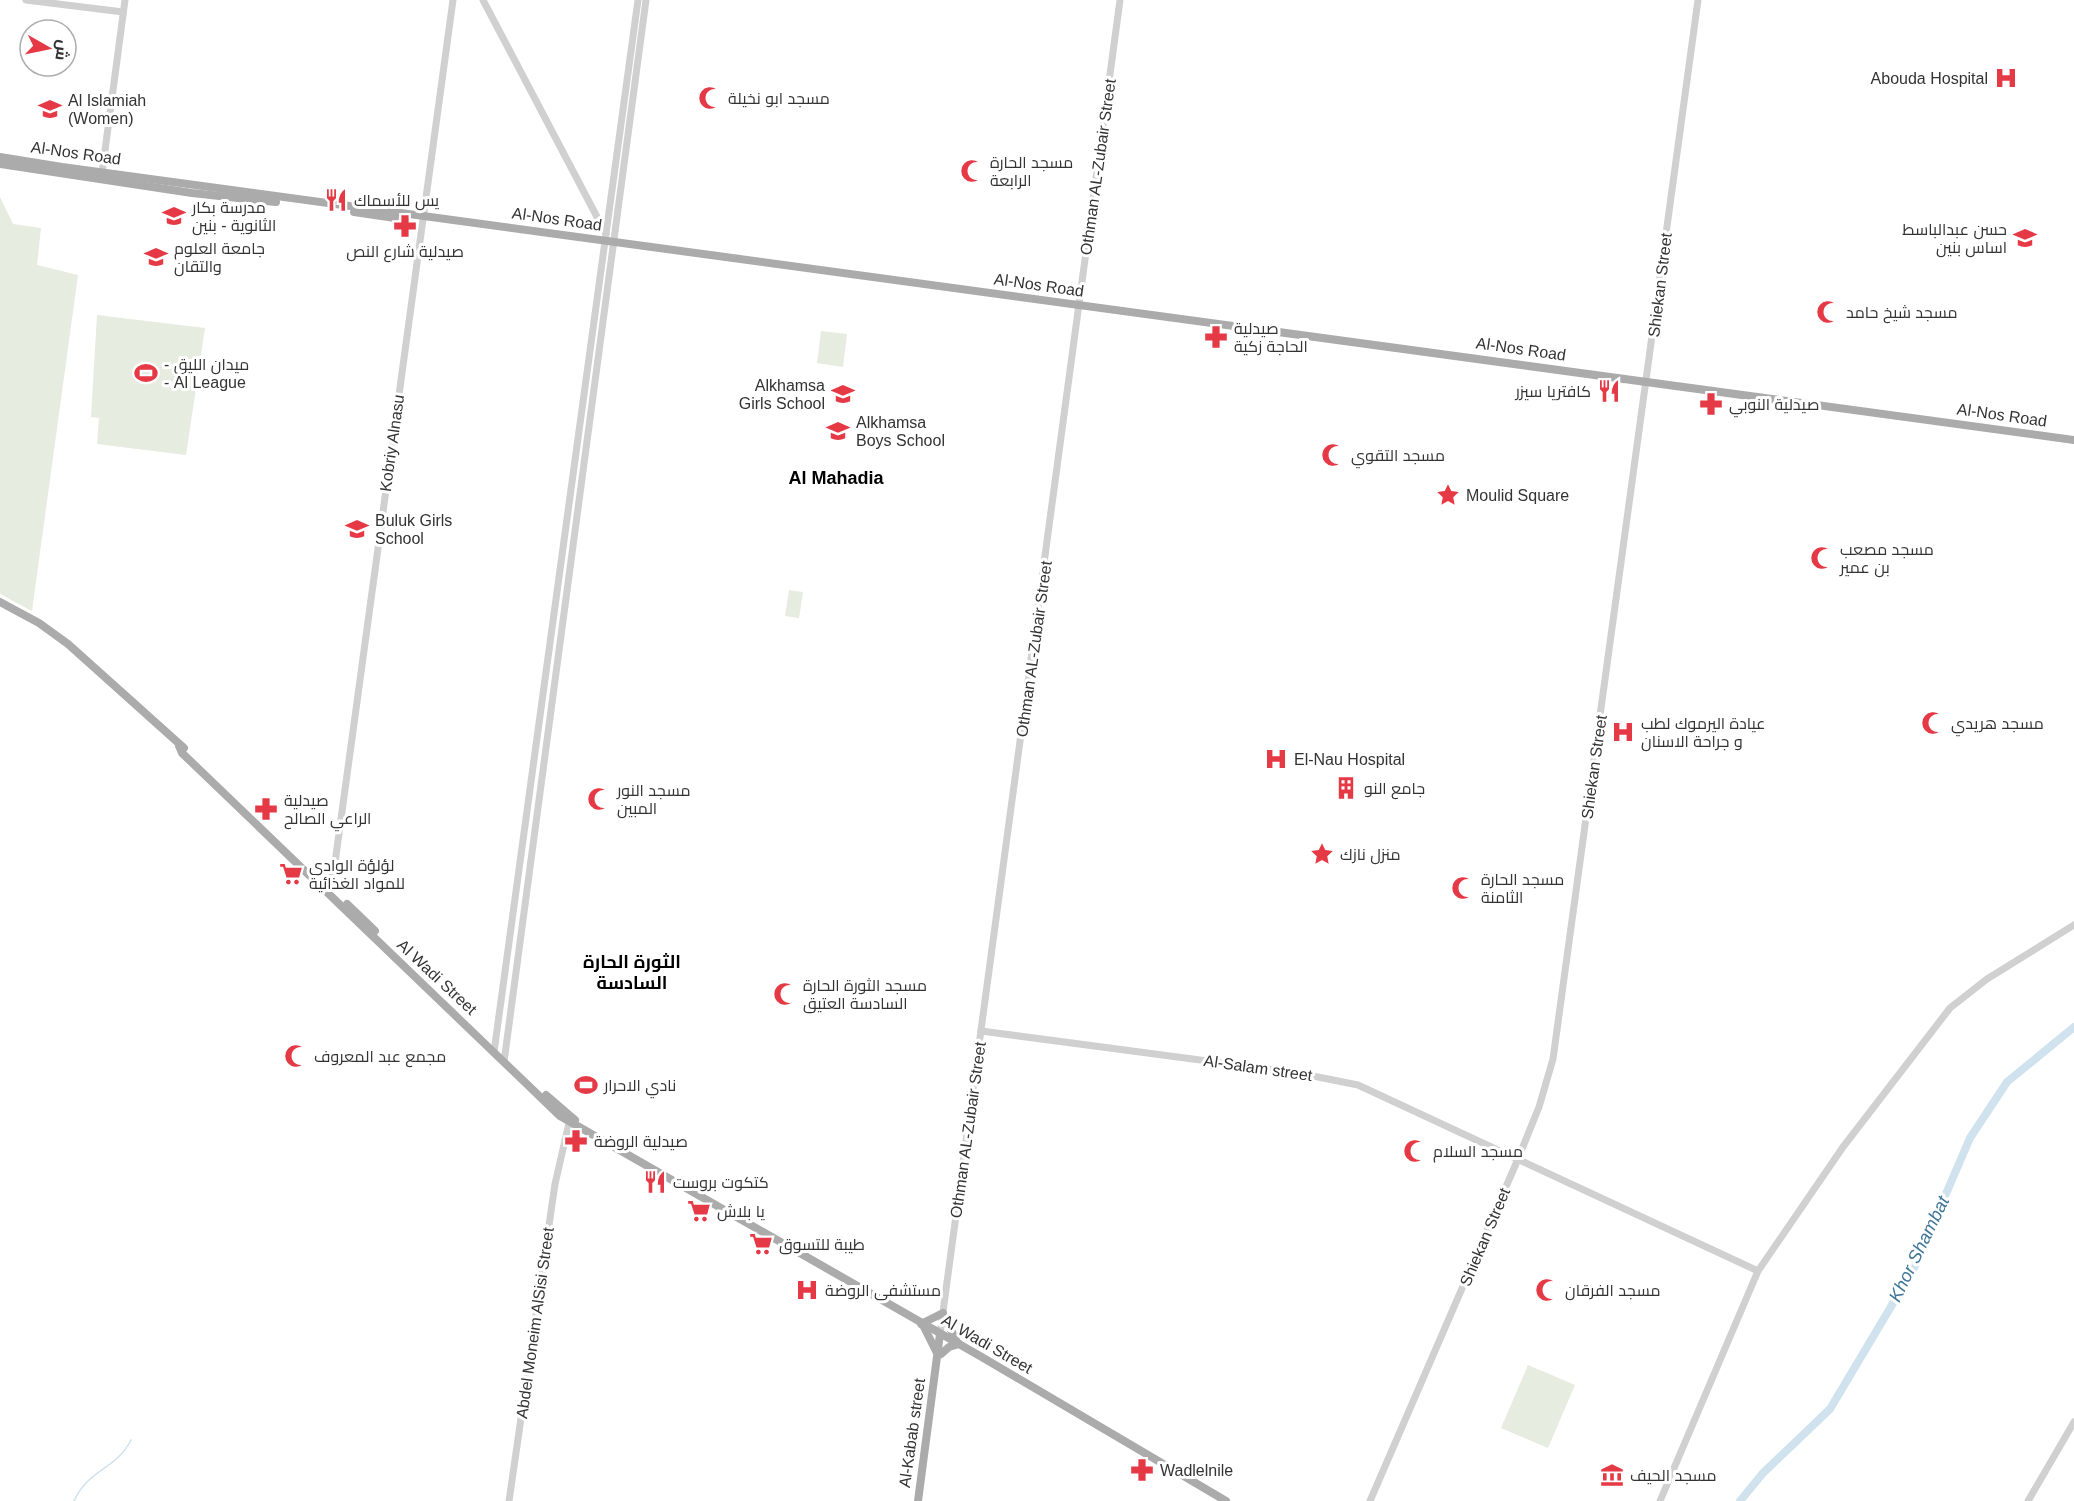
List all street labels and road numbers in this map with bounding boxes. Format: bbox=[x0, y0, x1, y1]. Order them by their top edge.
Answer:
street label: Othman AL-Zubair Street bbox=[1077, 77, 1119, 256]
street label: Al-Nos Road bbox=[30, 138, 122, 168]
street label: Al-Nos Road bbox=[511, 204, 603, 234]
street label: Shiekan Street bbox=[1645, 231, 1675, 338]
street label: Al-Nos Road bbox=[993, 270, 1085, 300]
street label: Al-Nos Road bbox=[1475, 334, 1567, 364]
street label: Kobriy Alnasu bbox=[377, 393, 407, 493]
street label: Al-Nos Road bbox=[1956, 400, 2048, 430]
street label: Othman AL-Zubair Street bbox=[1013, 559, 1055, 738]
street label: Shiekan Street bbox=[1578, 713, 1610, 820]
street label: Al Wadi Street bbox=[394, 936, 480, 1018]
street label: Othman AL-Zubair Street bbox=[947, 1040, 989, 1219]
street label: Al-Salam street bbox=[1203, 1052, 1314, 1084]
street label: Shiekan Street bbox=[1457, 1185, 1514, 1289]
street label: Abdel Moneim AlSisi Street bbox=[513, 1226, 557, 1420]
street label: Al Wadi Street bbox=[939, 1311, 1036, 1377]
street label: Al-Kabab street bbox=[896, 1377, 928, 1489]

